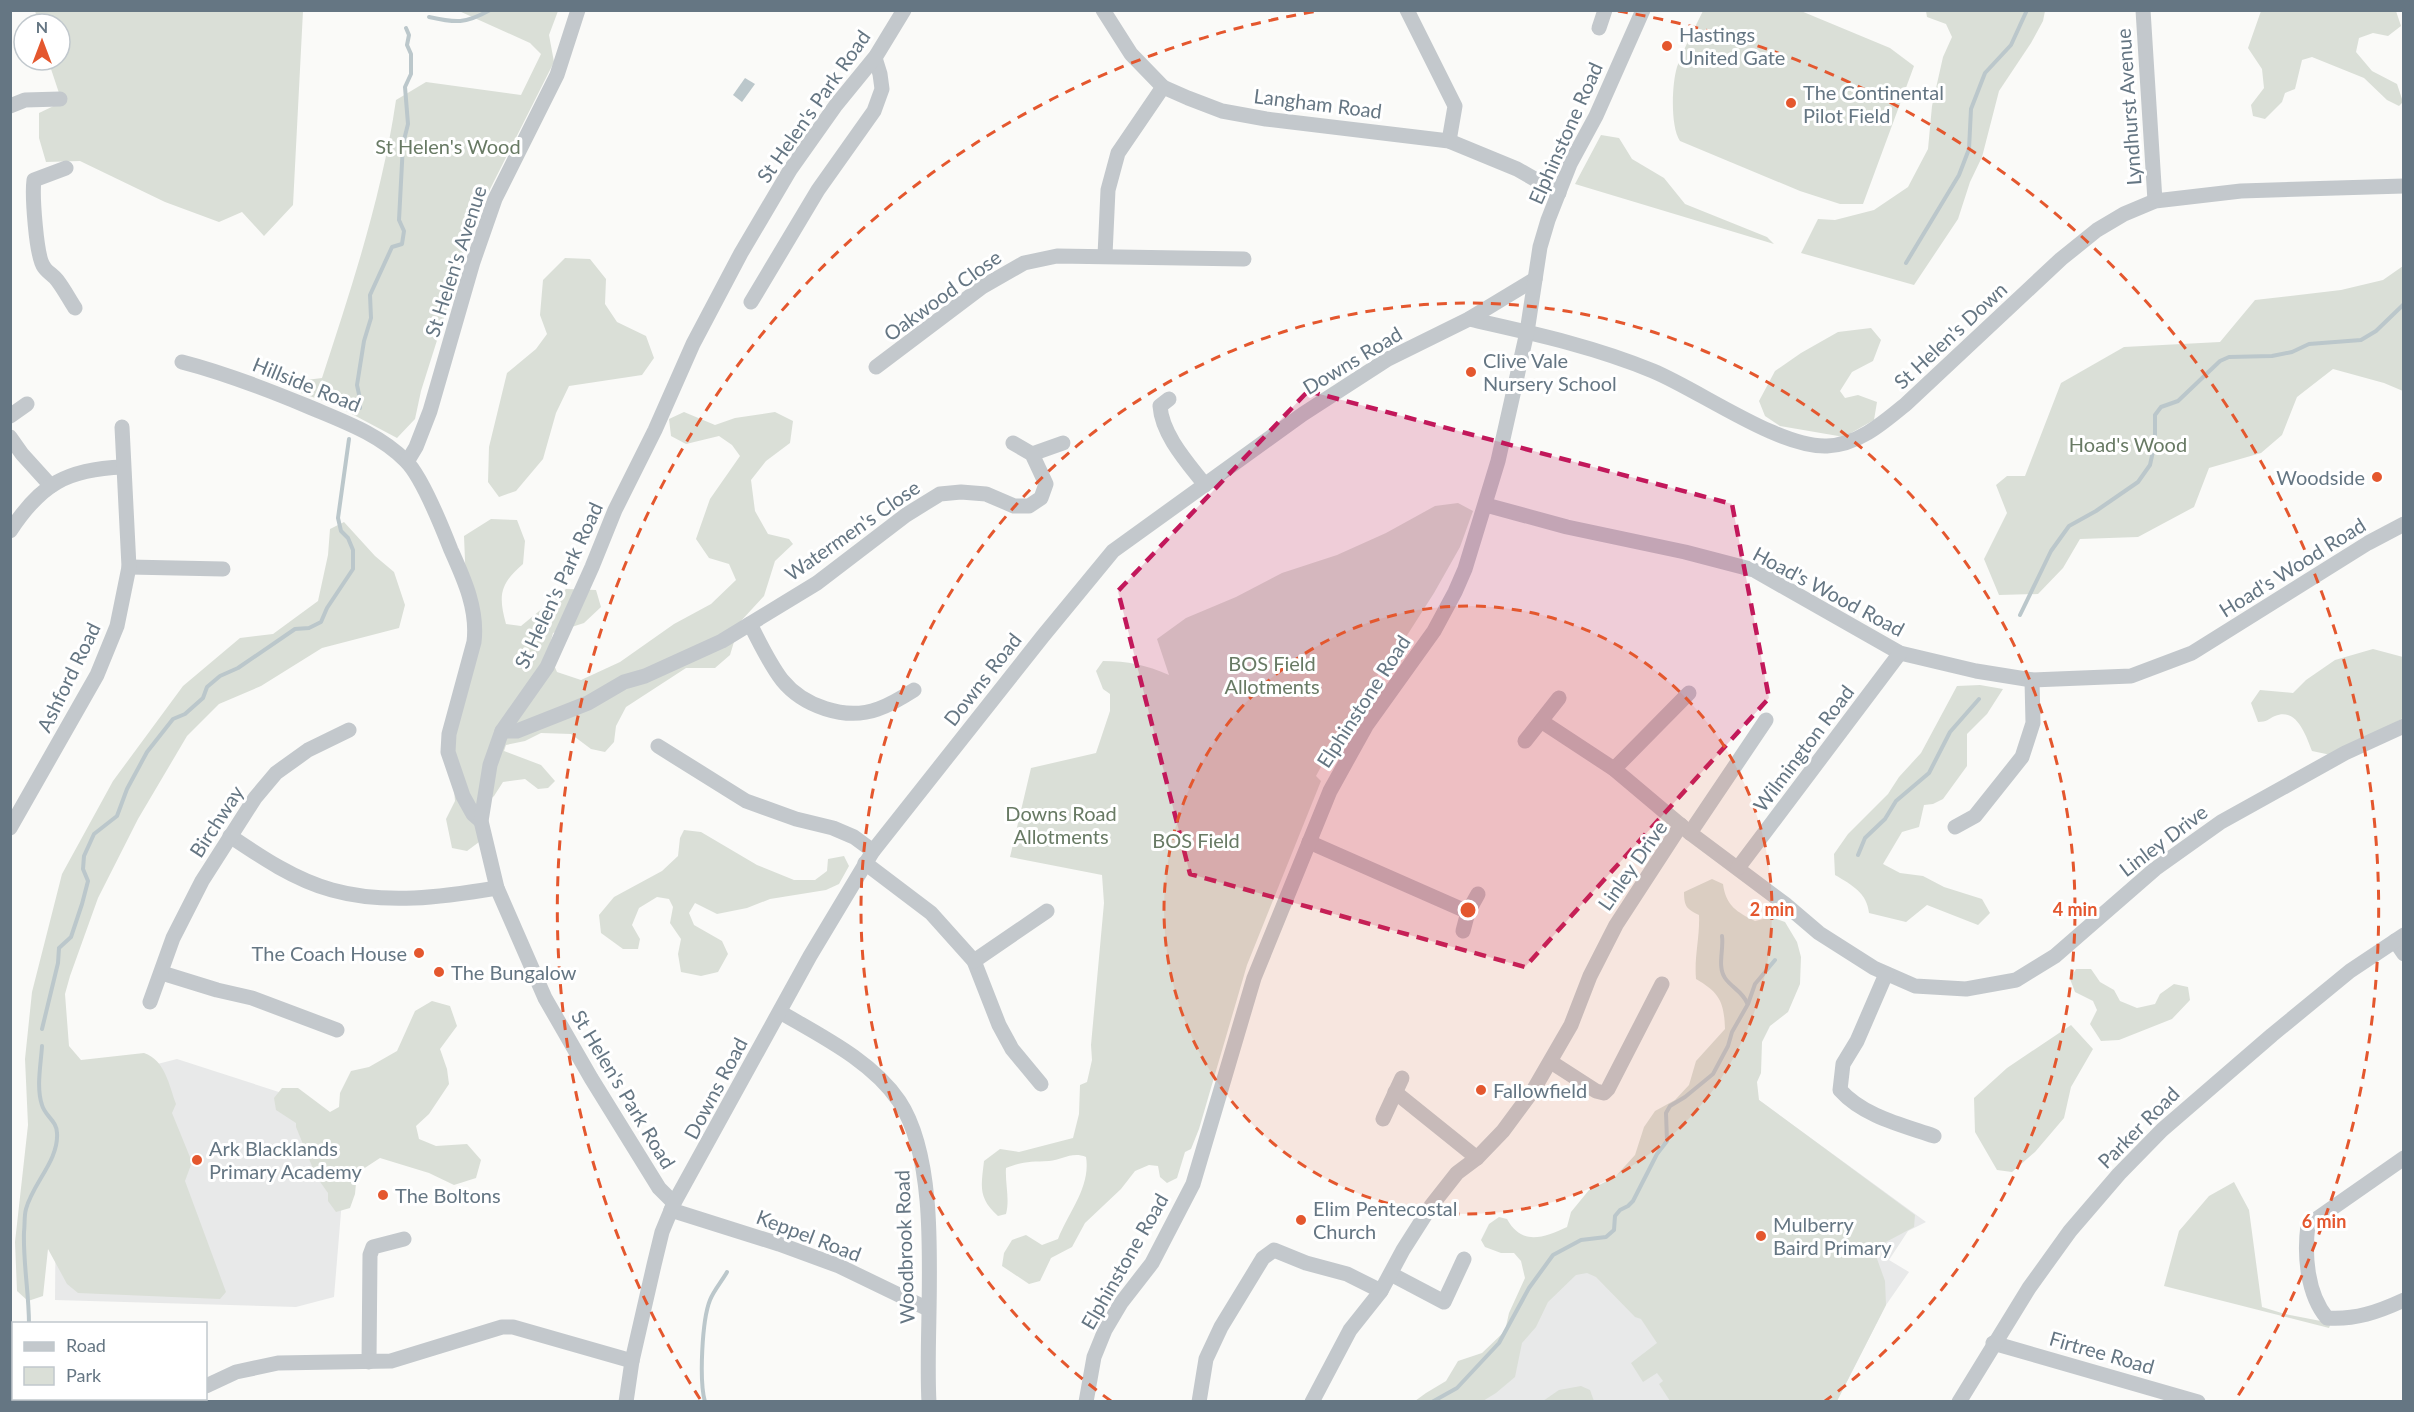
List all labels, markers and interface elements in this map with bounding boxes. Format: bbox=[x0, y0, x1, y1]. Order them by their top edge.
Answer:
north arrow bbox=[12, 12, 72, 72]
text: N bbox=[36, 17, 48, 36]
place label: Hastings United Gate bbox=[1679, 22, 1785, 69]
street label: St Helen's Park Road bbox=[751, 25, 875, 187]
street label: Lyndhurst Avenue bbox=[2111, 28, 2145, 186]
marker: Hastings United Gate bbox=[1660, 39, 1674, 53]
street label: Elphinstone Road bbox=[1523, 58, 1607, 208]
place label: The Continental Pilot Field bbox=[1803, 80, 1944, 127]
street label: Langham Road bbox=[1253, 83, 1383, 123]
marker: The Continental Pilot Field bbox=[1784, 96, 1798, 110]
park label: St Helen's Wood bbox=[375, 134, 521, 158]
street label: St Helen's Avenue bbox=[419, 182, 491, 340]
street label: Oakwood Close bbox=[879, 244, 1005, 346]
street label: St Helen's Down bbox=[1889, 277, 2011, 393]
street label: Downs Road bbox=[1298, 321, 1406, 399]
place label: Clive Vale Nursery School bbox=[1483, 348, 1617, 395]
street label: Hillside Road bbox=[250, 352, 364, 416]
marker: Clive Vale Nursery School bbox=[1464, 365, 1478, 379]
park label: Hoad's Wood bbox=[2069, 432, 2187, 456]
place label: Woodside bbox=[2276, 465, 2365, 489]
marker: Woodside bbox=[2370, 470, 2384, 484]
street label: Watermen's Close bbox=[780, 475, 924, 585]
street label: St Helen's Park Road bbox=[509, 498, 607, 672]
street label: Hoad's Wood Road bbox=[2214, 512, 2370, 622]
street label: Hoad's Wood Road bbox=[1749, 541, 1909, 641]
street label: Ashford Road bbox=[31, 618, 105, 736]
street label: Downs Road bbox=[938, 628, 1026, 730]
street label: Elphinstone Road bbox=[1311, 630, 1415, 772]
park label: BOS Field Allotments bbox=[1224, 651, 1320, 698]
street label: Wilmington Road bbox=[1748, 680, 1858, 816]
street label: Birchway bbox=[184, 780, 248, 861]
street label: Linley Drive bbox=[2114, 799, 2212, 881]
park label: Downs Road Allotments bbox=[1005, 801, 1117, 848]
street label: Linley Drive bbox=[1592, 816, 1672, 914]
park label: BOS Field bbox=[1152, 828, 1240, 852]
text: 2 min bbox=[1750, 898, 1794, 920]
text: 4 min bbox=[2053, 898, 2097, 920]
centre of rings bbox=[1458, 900, 1478, 920]
place label: The Coach House bbox=[252, 941, 407, 965]
marker: The Coach House bbox=[412, 946, 426, 960]
place label: The Bungalow bbox=[451, 960, 577, 984]
marker: The Bungalow bbox=[432, 965, 446, 979]
street label: St Helen's Park Road bbox=[567, 1005, 681, 1173]
street label: Downs Road bbox=[678, 1033, 752, 1143]
place label: Fallowfield bbox=[1493, 1078, 1587, 1102]
street label: Parker Road bbox=[2092, 1081, 2184, 1173]
marker: Fallowfield bbox=[1474, 1083, 1488, 1097]
place label: Ark Blacklands Primary Academy bbox=[209, 1136, 363, 1183]
marker: Ark Blacklands Primary Academy bbox=[190, 1153, 204, 1167]
street label: Woodbrook Road bbox=[889, 1170, 919, 1324]
place label: The Boltons bbox=[395, 1183, 501, 1207]
marker: The Boltons bbox=[376, 1188, 390, 1202]
street label: Elphinstone Road bbox=[1075, 1189, 1173, 1333]
place label: Elim Pentecostal Church bbox=[1313, 1196, 1458, 1243]
street label: Keppel Road bbox=[753, 1204, 865, 1266]
text: 6 min bbox=[2302, 1210, 2346, 1232]
place label: Mulberry Baird Primary bbox=[1773, 1212, 1892, 1259]
marker: Elim Pentecostal Church bbox=[1294, 1213, 1308, 1227]
marker: Mulberry Baird Primary bbox=[1754, 1229, 1768, 1243]
legend bbox=[12, 1322, 207, 1400]
street label: Firtree Road bbox=[2047, 1326, 2157, 1378]
text: Road bbox=[66, 1334, 106, 1356]
text: Park bbox=[66, 1364, 102, 1386]

